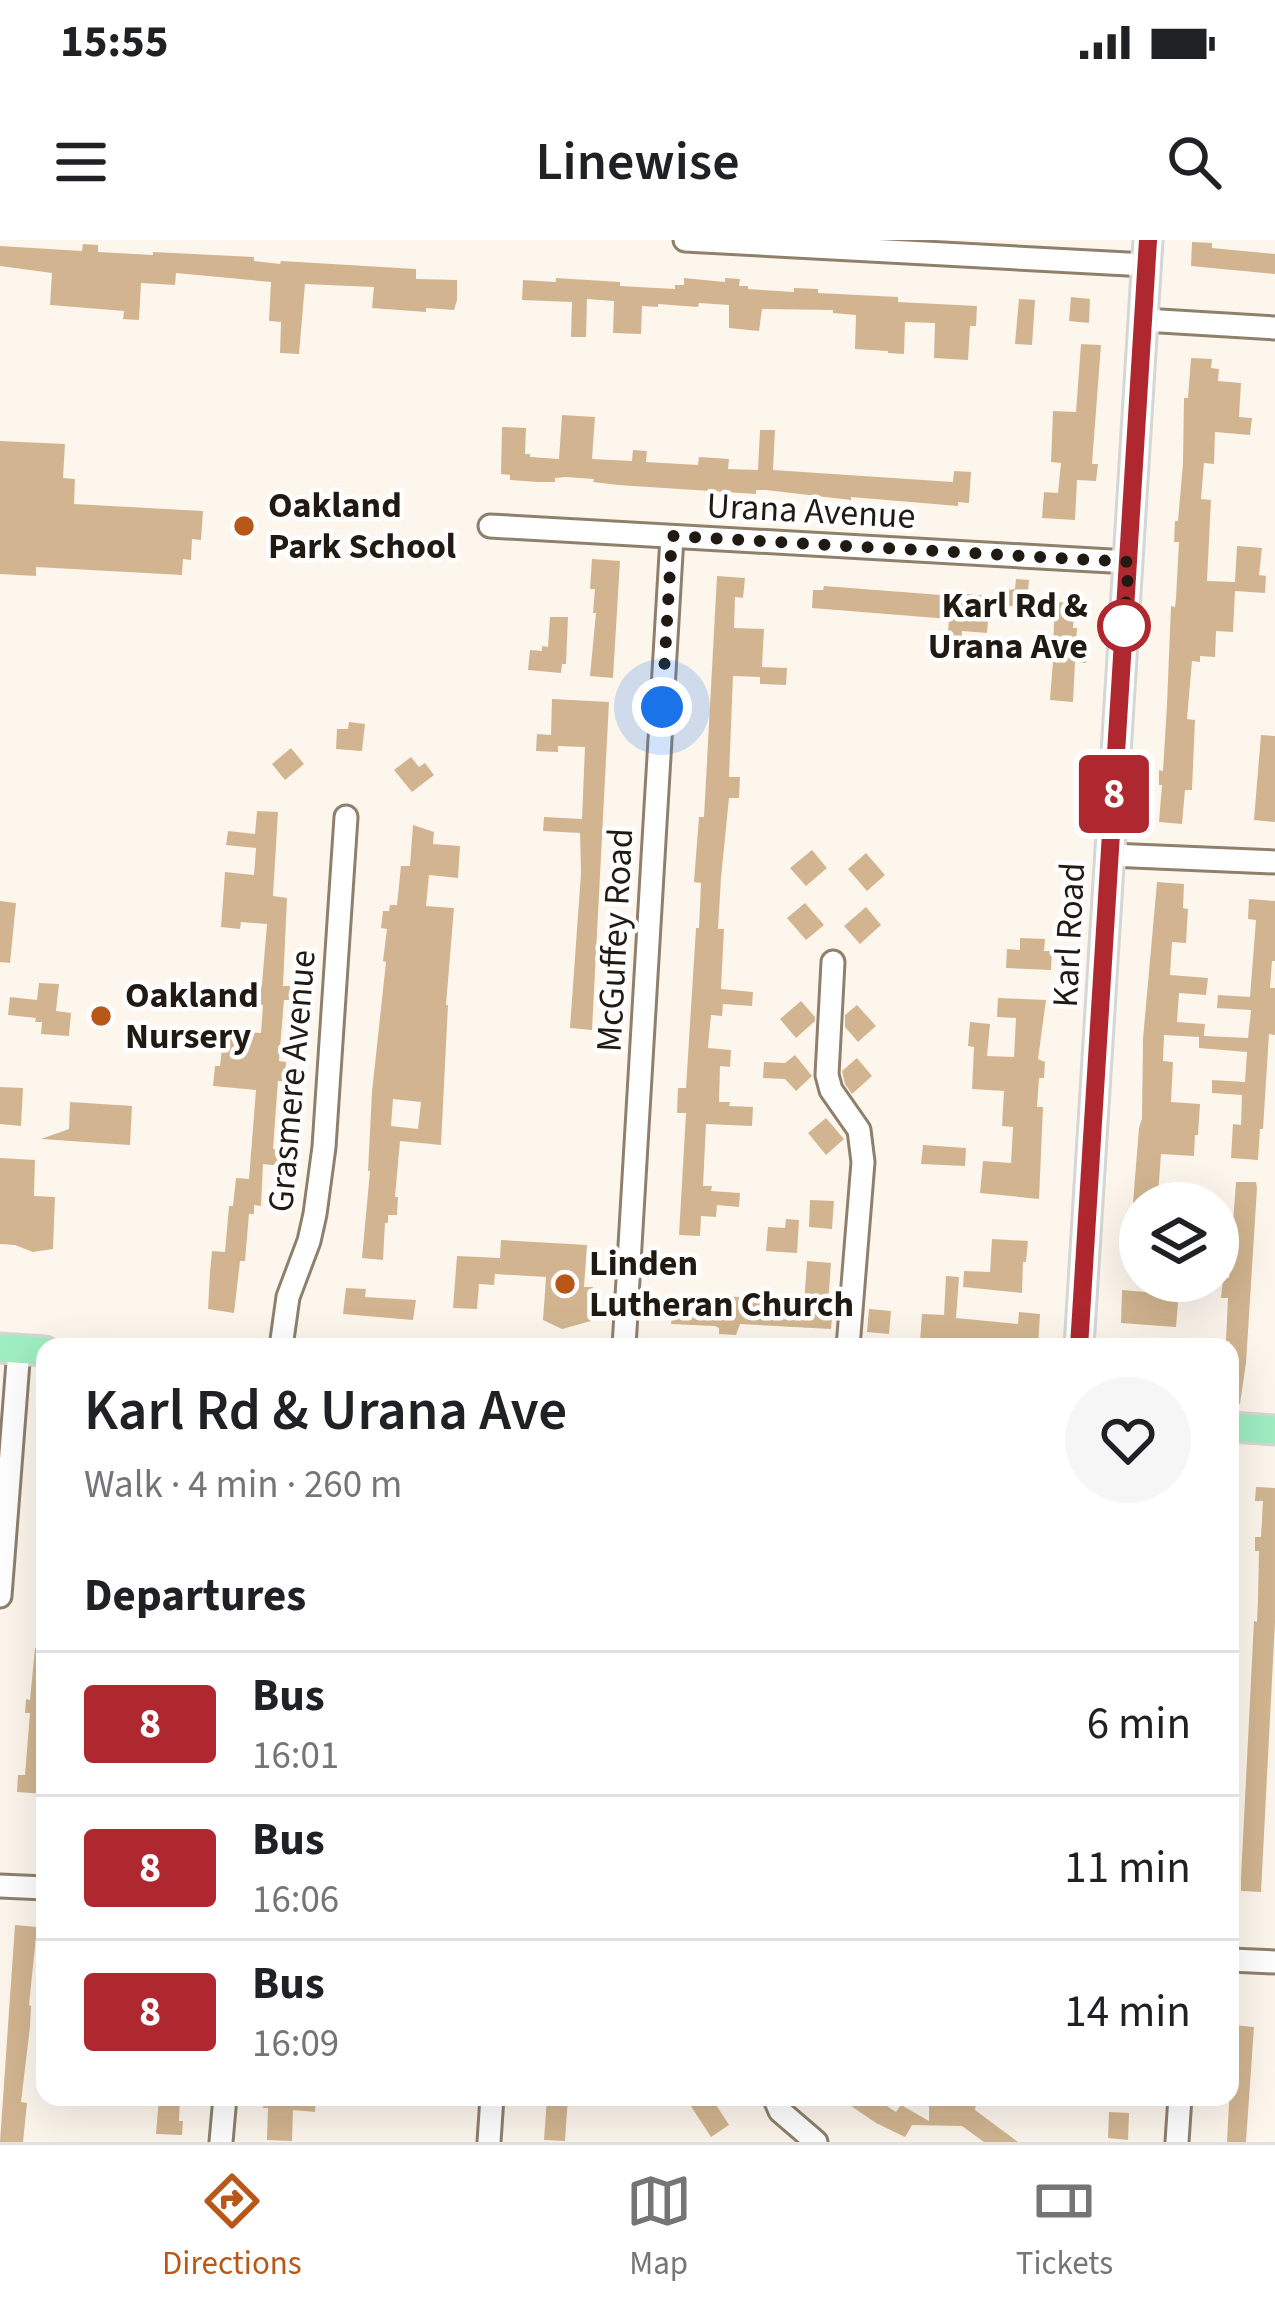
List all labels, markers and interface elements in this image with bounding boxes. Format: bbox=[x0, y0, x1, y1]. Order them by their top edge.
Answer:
text: 15:55 bbox=[60, 10, 169, 74]
text: Linewise bbox=[535, 124, 740, 201]
icon: menu bbox=[48, 129, 114, 195]
icon: search bbox=[1161, 129, 1227, 195]
place label: Oakland Park School bbox=[268, 480, 456, 572]
street label: Urana Avenue bbox=[705, 480, 917, 542]
marker: Oakland Park School bbox=[231, 513, 257, 539]
place label: Karl Rd & Urana Ave bbox=[928, 580, 1088, 672]
marker: Karl Rd & Urana Ave bbox=[1099, 601, 1149, 651]
your location bbox=[632, 677, 692, 737]
line badge: 8 bbox=[1075, 755, 1153, 833]
text: 8 bbox=[1103, 764, 1125, 824]
street label: McGuffey Road bbox=[584, 827, 646, 1053]
street label: Karl Road bbox=[1040, 861, 1098, 1009]
street label: Grasmere Avenue bbox=[255, 948, 329, 1214]
place label: Oakland Nursery bbox=[125, 970, 259, 1062]
marker: Oakland Nursery bbox=[88, 1003, 114, 1029]
map controls bbox=[1119, 1182, 1239, 1302]
button: layers bbox=[1119, 1182, 1239, 1302]
place label: Linden Lutheran Church bbox=[589, 1238, 854, 1330]
marker: Linden Lutheran Church bbox=[552, 1271, 578, 1297]
text: Karl Rd & Urana Ave bbox=[84, 1371, 567, 1452]
button: heart bbox=[1065, 1377, 1191, 1503]
text: Walk · 4 min · 260 m bbox=[84, 1457, 402, 1513]
text: Departures bbox=[84, 1564, 306, 1628]
text: Bus bbox=[252, 1664, 325, 1728]
text: 6 min bbox=[1087, 1692, 1191, 1756]
text: 8 bbox=[139, 1694, 161, 1754]
text: 16:01 bbox=[252, 1728, 339, 1784]
text: Bus bbox=[252, 1808, 325, 1872]
text: 11 min bbox=[1064, 1836, 1191, 1900]
text: 8 bbox=[139, 1838, 161, 1898]
text: 16:06 bbox=[252, 1872, 339, 1928]
text: Bus bbox=[252, 1952, 325, 2016]
text: 14 min bbox=[1064, 1980, 1191, 2044]
text: 8 bbox=[139, 1982, 161, 2042]
text: 16:09 bbox=[252, 2016, 339, 2072]
tab: Directions bbox=[162, 2168, 302, 2287]
tab: Map bbox=[626, 2168, 692, 2287]
tab: Tickets bbox=[1016, 2168, 1113, 2287]

